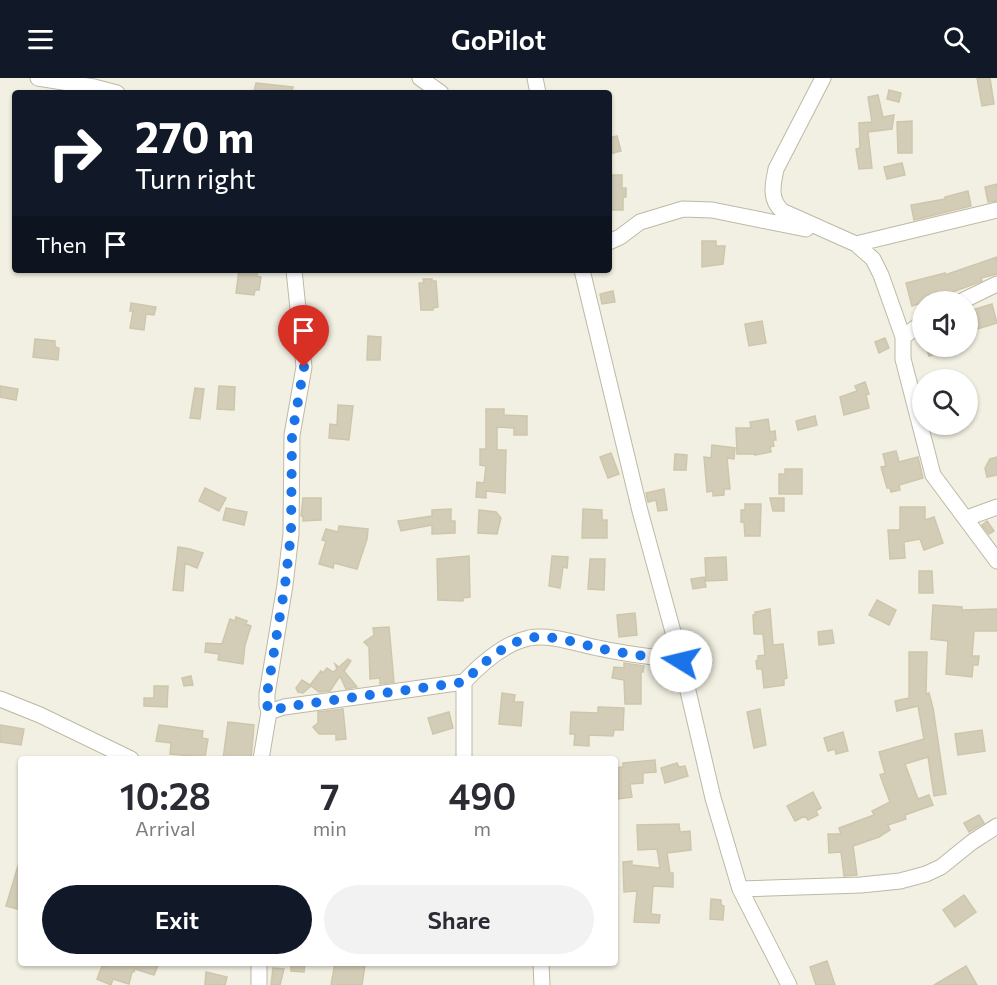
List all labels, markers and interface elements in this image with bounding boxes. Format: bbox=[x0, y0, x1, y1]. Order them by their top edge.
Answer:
icon: menu bbox=[24, 23, 57, 56]
text: GoPilot bbox=[451, 23, 546, 56]
icon: search bbox=[940, 23, 973, 56]
text: 270 m bbox=[135, 110, 254, 162]
icon: right bbox=[36, 114, 114, 192]
text: Turn right bbox=[135, 162, 255, 195]
icon: arrive bbox=[99, 228, 132, 261]
text: Then bbox=[36, 231, 87, 258]
map controls bbox=[912, 291, 978, 435]
button: sound bbox=[912, 291, 978, 357]
pin bbox=[278, 305, 329, 367]
icon: arrive bbox=[287, 314, 320, 347]
button: search bbox=[912, 369, 978, 435]
position arrow bbox=[649, 629, 713, 693]
text: 10:28 bbox=[120, 773, 211, 817]
text: 7 bbox=[320, 773, 339, 817]
text: 490 bbox=[448, 773, 516, 817]
text: Arrival bbox=[135, 816, 196, 840]
text: min bbox=[313, 816, 347, 840]
text: m bbox=[474, 816, 491, 840]
button: Exit bbox=[42, 885, 312, 954]
button: Share bbox=[324, 885, 594, 954]

